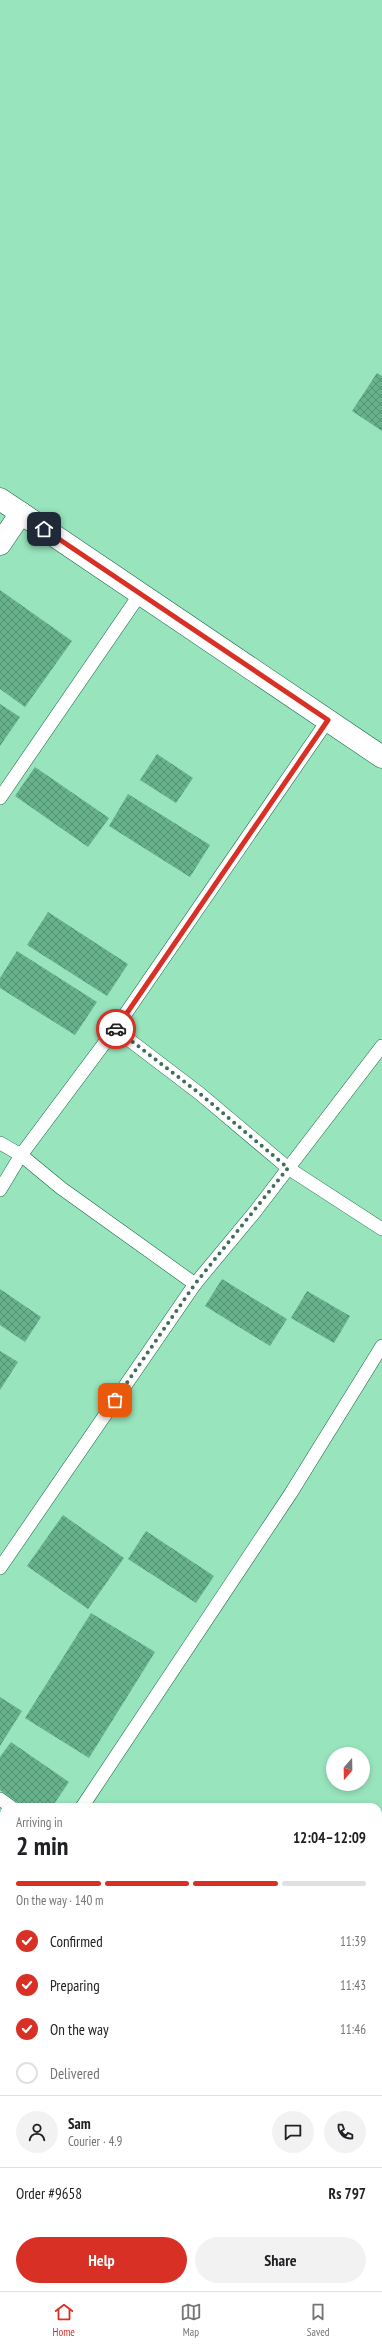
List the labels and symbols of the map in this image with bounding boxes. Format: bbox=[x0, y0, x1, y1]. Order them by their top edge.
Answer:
pin bbox=[27, 512, 61, 546]
courier bbox=[96, 1009, 136, 1049]
pin bbox=[98, 1383, 132, 1417]
north arrow bbox=[326, 1747, 370, 1791]

